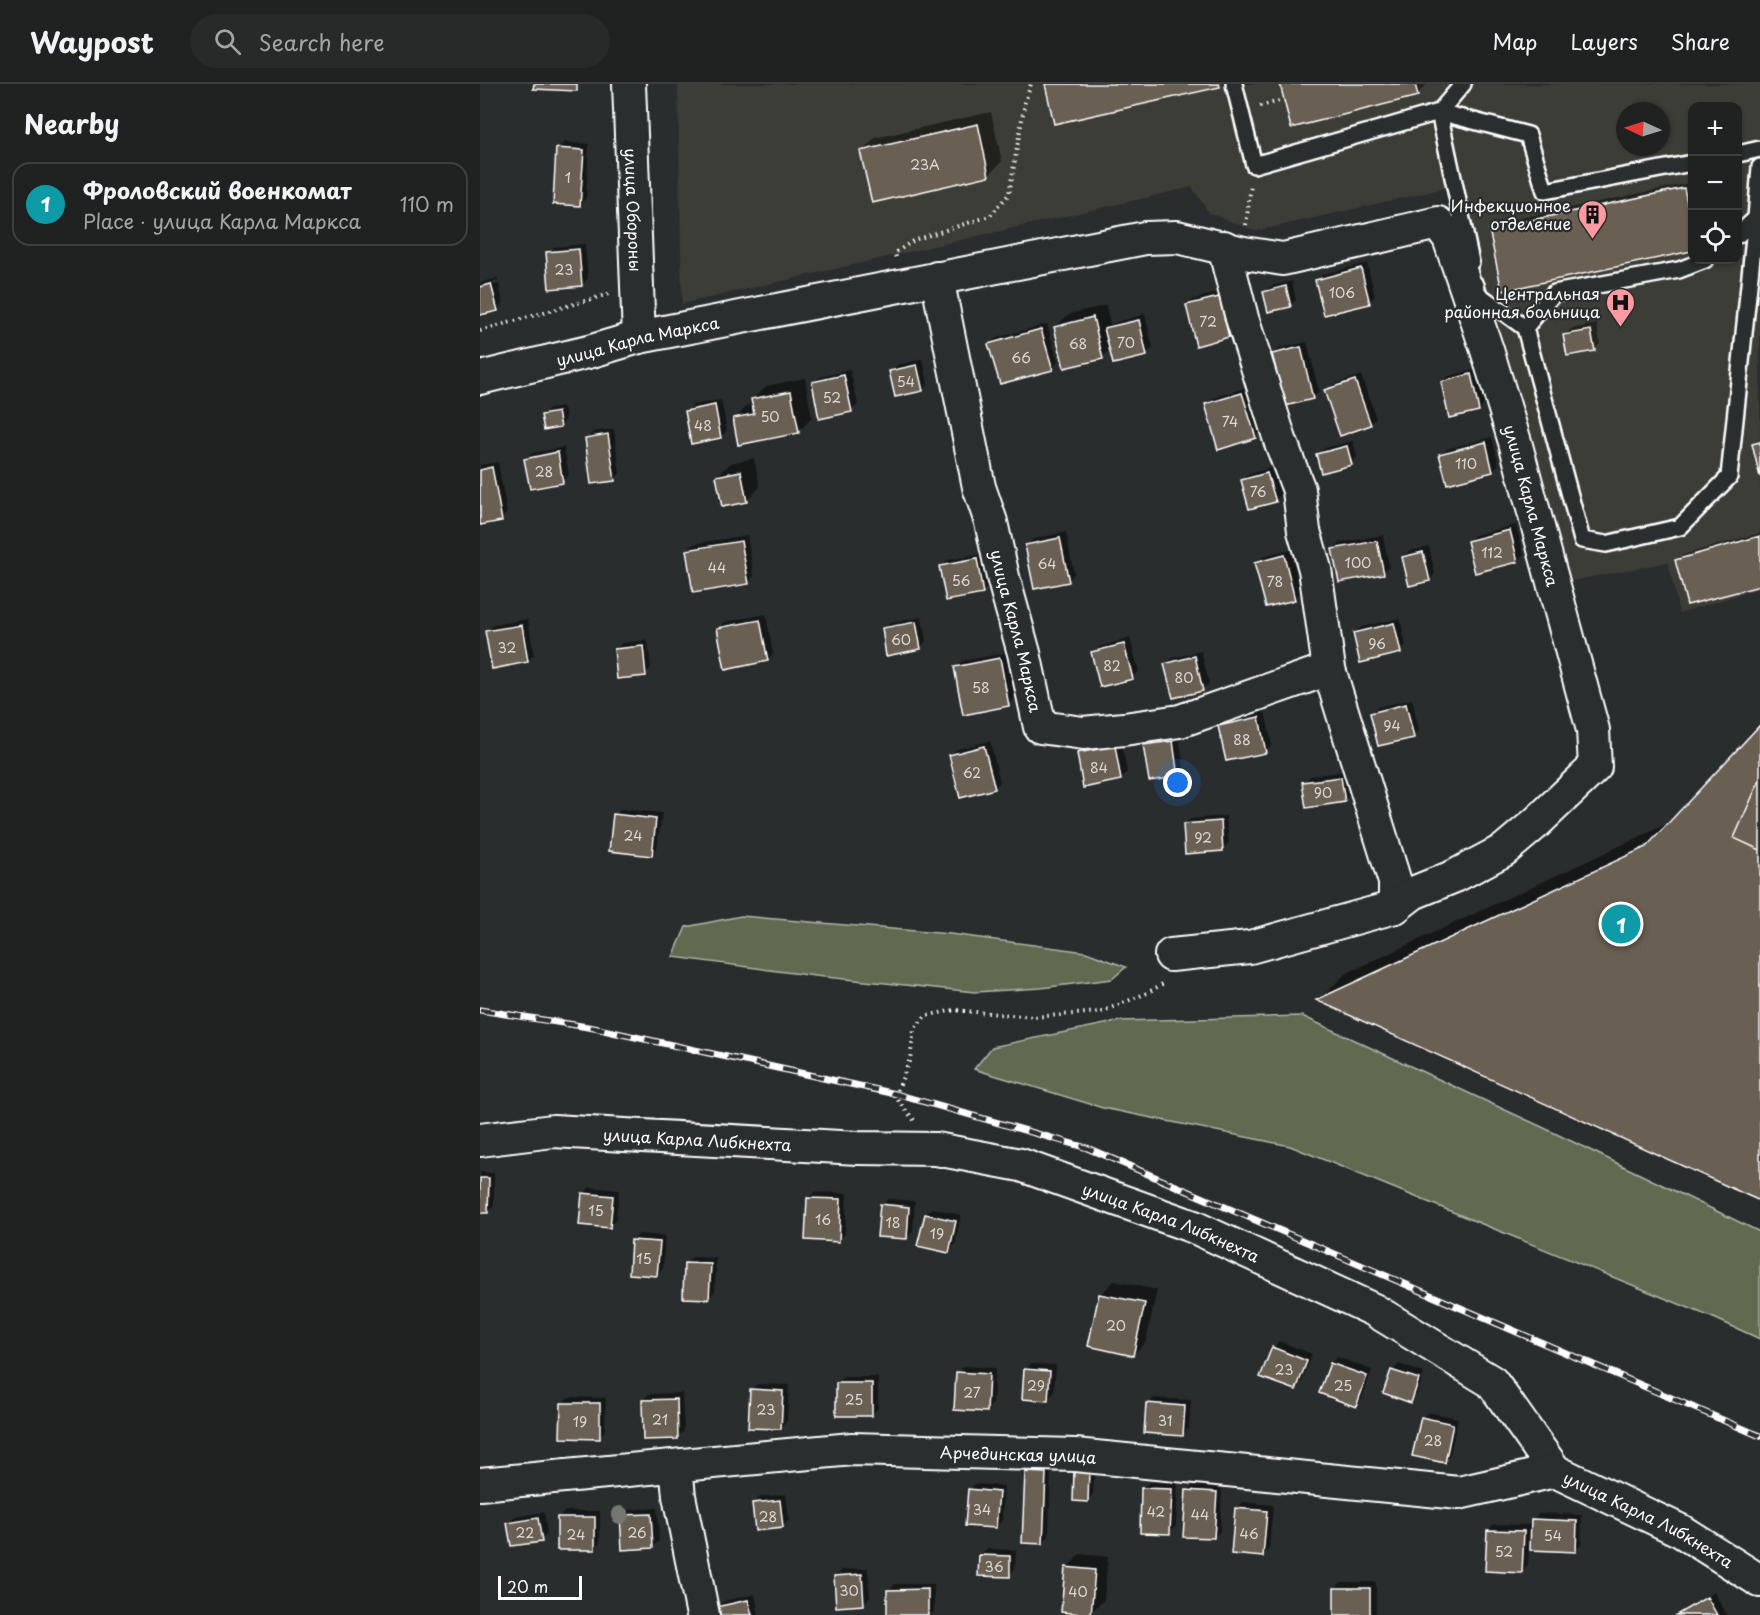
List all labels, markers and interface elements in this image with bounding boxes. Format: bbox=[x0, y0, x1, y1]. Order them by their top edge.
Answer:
search box bbox=[190, 14, 610, 68]
text: Waypost bbox=[30, 20, 154, 63]
icon: search bbox=[211, 25, 244, 58]
text: Search here bbox=[259, 25, 385, 58]
text: Map bbox=[1493, 25, 1537, 57]
text: Layers bbox=[1570, 25, 1638, 57]
text: Share bbox=[1671, 25, 1730, 57]
north arrow bbox=[1616, 102, 1670, 156]
map controls bbox=[1688, 102, 1742, 264]
button: + bbox=[1688, 102, 1742, 156]
text: Nearby bbox=[24, 104, 119, 143]
street label: улица Обороны bbox=[620, 148, 648, 272]
house number: 23А bbox=[910, 154, 940, 175]
button: − bbox=[1688, 156, 1742, 210]
house number: 1 bbox=[565, 167, 571, 188]
text: Фроловский военкомат bbox=[83, 173, 352, 206]
text: 1 bbox=[41, 189, 50, 219]
text: 110 m bbox=[400, 189, 454, 219]
place label: Инфекционное отделение bbox=[1451, 193, 1571, 235]
building icon: Инфекционное отделение bbox=[1576, 198, 1608, 240]
text: Place · улица Карла Маркса bbox=[83, 206, 361, 236]
button: locate bbox=[1688, 210, 1742, 264]
house number: 23 bbox=[555, 259, 573, 280]
place label: Центральная районная больница bbox=[1444, 281, 1600, 323]
house number: 106 bbox=[1329, 282, 1355, 303]
hospital icon: Центральная районная больница bbox=[1605, 286, 1637, 328]
street label: улица Карла Маркса bbox=[554, 310, 721, 371]
house number: 72 bbox=[1199, 311, 1217, 332]
house number: 70 bbox=[1117, 332, 1135, 353]
house number: 68 bbox=[1069, 333, 1087, 354]
house number: 66 bbox=[1011, 347, 1031, 368]
house number: 54 bbox=[897, 371, 915, 392]
house number: 52 bbox=[823, 387, 841, 408]
house number: 50 bbox=[760, 406, 780, 427]
house number: 74 bbox=[1222, 411, 1238, 432]
house number: 48 bbox=[694, 415, 712, 436]
street label: улица Карла Маркса bbox=[1498, 421, 1566, 589]
house number: 110 bbox=[1455, 453, 1477, 474]
house number: 28 bbox=[535, 461, 553, 482]
house number: 76 bbox=[1250, 481, 1267, 502]
house number: 112 bbox=[1481, 542, 1503, 563]
street label: улица Карла Маркса bbox=[985, 547, 1048, 714]
house number: 100 bbox=[1345, 552, 1371, 573]
house number: 64 bbox=[1037, 553, 1057, 574]
house number: 44 bbox=[708, 557, 726, 578]
house number: 56 bbox=[952, 570, 971, 591]
house number: 78 bbox=[1267, 571, 1283, 592]
house number: 60 bbox=[891, 629, 911, 650]
house number: 96 bbox=[1368, 633, 1386, 654]
house number: 32 bbox=[498, 637, 516, 658]
house number: 82 bbox=[1103, 655, 1121, 676]
house number: 80 bbox=[1175, 667, 1193, 688]
house number: 58 bbox=[972, 677, 990, 698]
house number: 94 bbox=[1383, 715, 1401, 736]
house number: 88 bbox=[1233, 729, 1251, 750]
house number: 84 bbox=[1090, 757, 1108, 778]
house number: 62 bbox=[963, 762, 981, 783]
your location bbox=[1163, 768, 1192, 797]
house number: 90 bbox=[1314, 782, 1332, 803]
house number: 24 bbox=[624, 825, 642, 846]
house number: 92 bbox=[1194, 827, 1212, 848]
pin: 1 bbox=[1602, 902, 1640, 946]
street label: улица Карла Либкнехта bbox=[602, 1122, 792, 1156]
street label: улица Карла Либкнехта bbox=[1079, 1176, 1263, 1268]
house number: 15 bbox=[588, 1200, 604, 1221]
house number: 16 bbox=[815, 1209, 831, 1230]
house number: 18 bbox=[885, 1212, 901, 1233]
house number: 19 bbox=[930, 1223, 944, 1244]
house number: 15 bbox=[636, 1248, 652, 1269]
house number: 20 bbox=[1106, 1315, 1126, 1336]
house number: 23 bbox=[1275, 1359, 1293, 1380]
house number: 29 bbox=[1027, 1375, 1045, 1396]
house number: 25 bbox=[1334, 1375, 1352, 1396]
house number: 27 bbox=[963, 1382, 981, 1403]
house number: 25 bbox=[845, 1389, 863, 1410]
house number: 23 bbox=[757, 1399, 775, 1420]
house number: 21 bbox=[652, 1409, 668, 1430]
house number: 31 bbox=[1158, 1410, 1172, 1431]
house number: 19 bbox=[573, 1411, 587, 1432]
house number: 28 bbox=[1424, 1430, 1442, 1451]
street label: Арчединская улица bbox=[940, 1439, 1098, 1469]
street label: улица Карла Либкнехта bbox=[1560, 1465, 1738, 1573]
house number: 34 bbox=[973, 1499, 991, 1520]
house number: 42 bbox=[1147, 1501, 1165, 1522]
house number: 44 bbox=[1191, 1504, 1209, 1525]
house number: 28 bbox=[759, 1506, 777, 1527]
house number: 22 bbox=[516, 1522, 534, 1543]
house number: 26 bbox=[627, 1522, 647, 1543]
house number: 46 bbox=[1239, 1523, 1259, 1544]
house number: 24 bbox=[567, 1524, 585, 1545]
house number: 54 bbox=[1544, 1525, 1562, 1546]
house number: 52 bbox=[1495, 1541, 1513, 1562]
house number: 36 bbox=[984, 1556, 1004, 1577]
scale bar bbox=[498, 1573, 582, 1600]
text: 20 m bbox=[507, 1574, 548, 1598]
house number: 30 bbox=[839, 1580, 859, 1601]
house number: 40 bbox=[1068, 1581, 1088, 1602]

